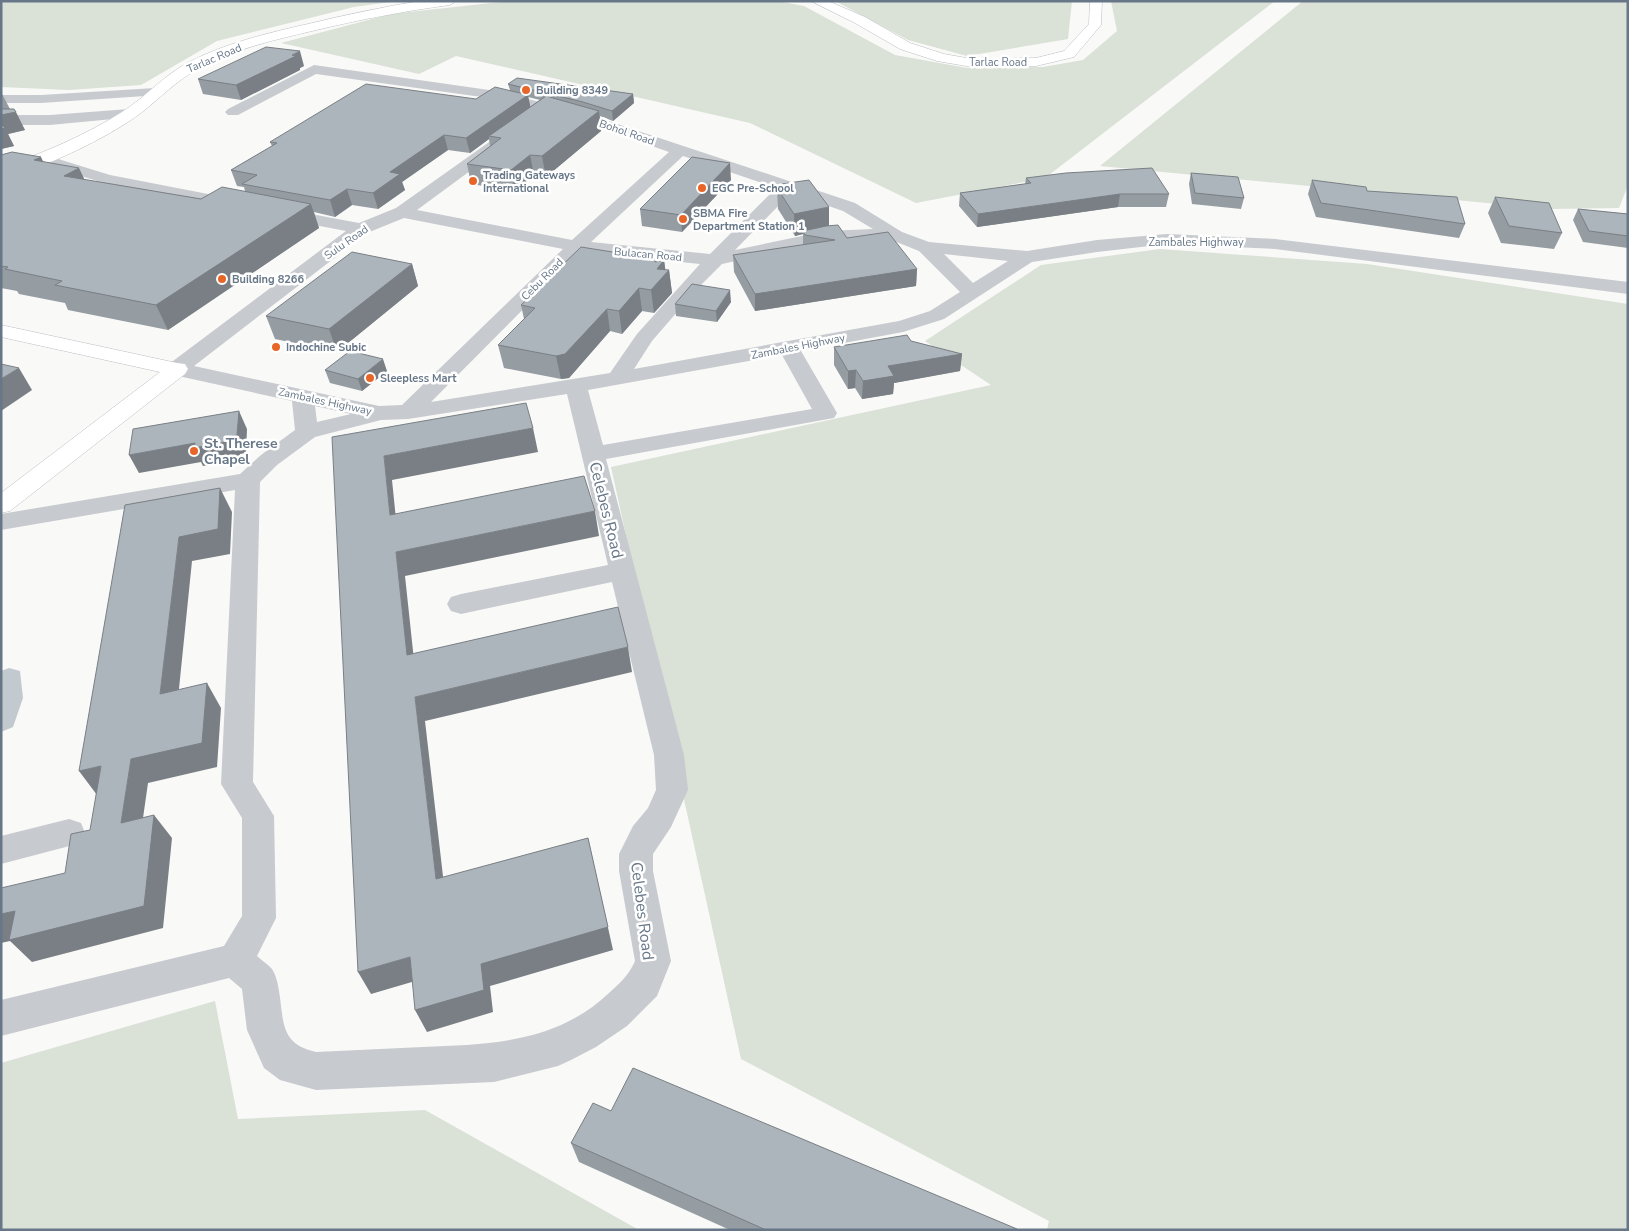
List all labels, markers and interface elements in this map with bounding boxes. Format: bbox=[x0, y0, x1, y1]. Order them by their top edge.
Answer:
street label: Tarlac Road bbox=[184, 40, 244, 77]
street label: Tarlac Road bbox=[969, 55, 1027, 70]
place label: Building 8349 bbox=[536, 83, 608, 98]
marker: Building 8349 bbox=[520, 84, 532, 96]
street label: Bohol Road bbox=[597, 116, 657, 149]
place label: Trading Gateways International bbox=[483, 168, 575, 196]
marker: Trading Gateways International bbox=[467, 175, 479, 187]
place label: EGC Pre-School bbox=[712, 181, 794, 196]
marker: EGC Pre-School bbox=[696, 182, 708, 194]
place label: SBMA Fire Department Station 1 bbox=[693, 206, 805, 234]
marker: SBMA Fire Department Station 1 bbox=[677, 213, 689, 225]
street label: Sulu Road bbox=[321, 222, 371, 263]
street label: Zambales Highway bbox=[1148, 235, 1244, 250]
street label: Bulacan Road bbox=[613, 244, 683, 265]
street label: Cebu Road bbox=[518, 255, 567, 304]
place label: Building 8266 bbox=[232, 272, 304, 287]
marker: Building 8266 bbox=[216, 273, 228, 285]
street label: Zambales Highway bbox=[750, 330, 847, 363]
place label: Indochine Subic bbox=[286, 340, 367, 355]
marker: Indochine Subic bbox=[270, 341, 282, 353]
place label: Sleepless Mart bbox=[380, 371, 457, 386]
marker: Sleepless Mart bbox=[364, 372, 376, 384]
street label: Zambales Highway bbox=[277, 384, 373, 419]
place label: St. Therese Chapel bbox=[204, 434, 278, 469]
marker: St. Therese Chapel bbox=[188, 445, 200, 457]
street label: Celebes Road bbox=[583, 460, 629, 561]
street label: Celebes Road bbox=[625, 861, 659, 961]

